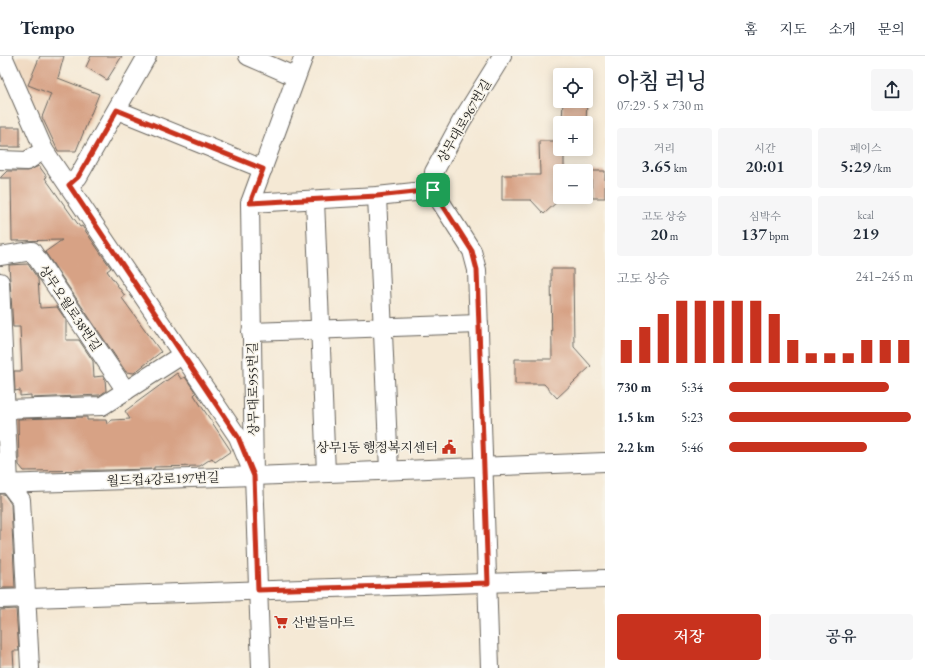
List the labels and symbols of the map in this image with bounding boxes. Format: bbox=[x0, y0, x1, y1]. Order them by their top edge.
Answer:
street label: 상무대로967번길 bbox=[433, 76, 495, 166]
pin bbox=[416, 173, 450, 207]
street label: 상무오월로38번길 bbox=[35, 262, 105, 354]
street label: 상무대로955번길 bbox=[244, 342, 262, 436]
place label: 상무1동 행정복지센터 bbox=[316, 439, 438, 456]
public building icon: 상무1동 행정복지센터 bbox=[441, 439, 457, 455]
street label: 월드컵4강로197번길 bbox=[106, 469, 220, 489]
supermarket icon: 산밭들마트 bbox=[273, 614, 289, 630]
place label: 산밭들마트 bbox=[292, 614, 355, 631]

